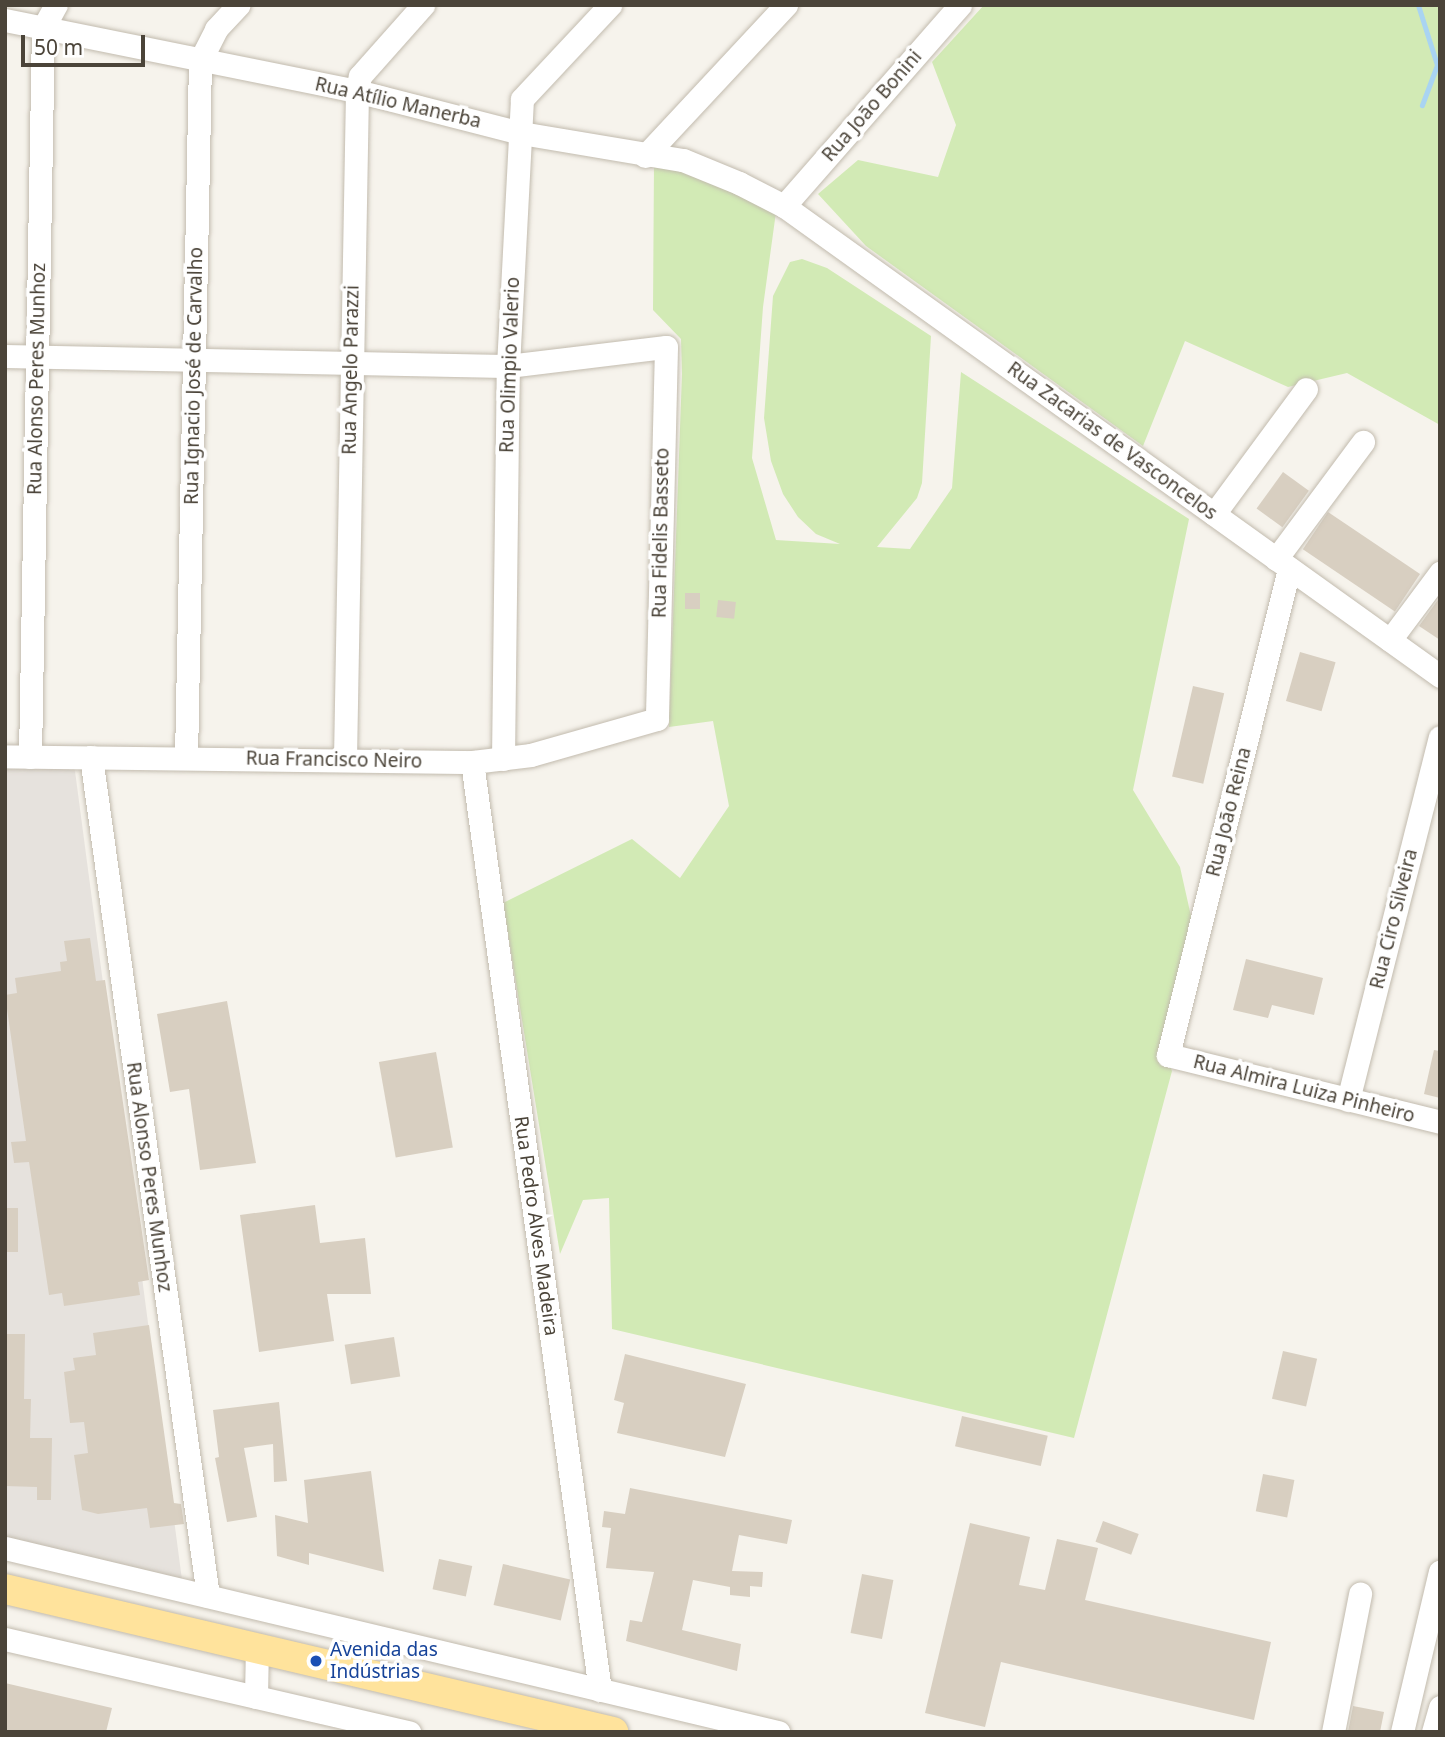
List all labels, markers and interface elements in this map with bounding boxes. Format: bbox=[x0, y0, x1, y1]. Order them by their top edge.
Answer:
scale bar bbox=[24, 21, 149, 65]
text: 50 m bbox=[34, 33, 83, 61]
street label: Rua João Bonini bbox=[817, 46, 927, 166]
street label: Rua Atílio Manerba bbox=[313, 73, 483, 133]
street label: Rua Ignacio José de Carvalho bbox=[180, 247, 208, 505]
street label: Rua Alonso Peres Munhoz bbox=[24, 263, 50, 495]
street label: Rua Olimpio Valerio bbox=[496, 277, 524, 453]
street label: Rua Angelo Parazzi bbox=[338, 285, 364, 455]
street label: Rua Zacarias de Vasconcelos bbox=[1003, 357, 1221, 525]
street label: Rua Fidelis Basseto bbox=[648, 448, 674, 618]
street label: Rua João Reina bbox=[1202, 745, 1256, 879]
street label: Rua Francisco Neiro bbox=[246, 747, 422, 773]
street label: Rua Ciro Silveira bbox=[1366, 847, 1422, 991]
street label: Rua Almira Luiza Pinheiro bbox=[1191, 1050, 1417, 1128]
street label: Rua Alonso Peres Munhoz bbox=[122, 1060, 176, 1294]
street label: Rua Pedro Alves Madeira bbox=[509, 1115, 563, 1337]
place label: Avenida das Indústrias bbox=[330, 1639, 438, 1683]
marker: Avenida das Indústrias bbox=[308, 1653, 324, 1669]

